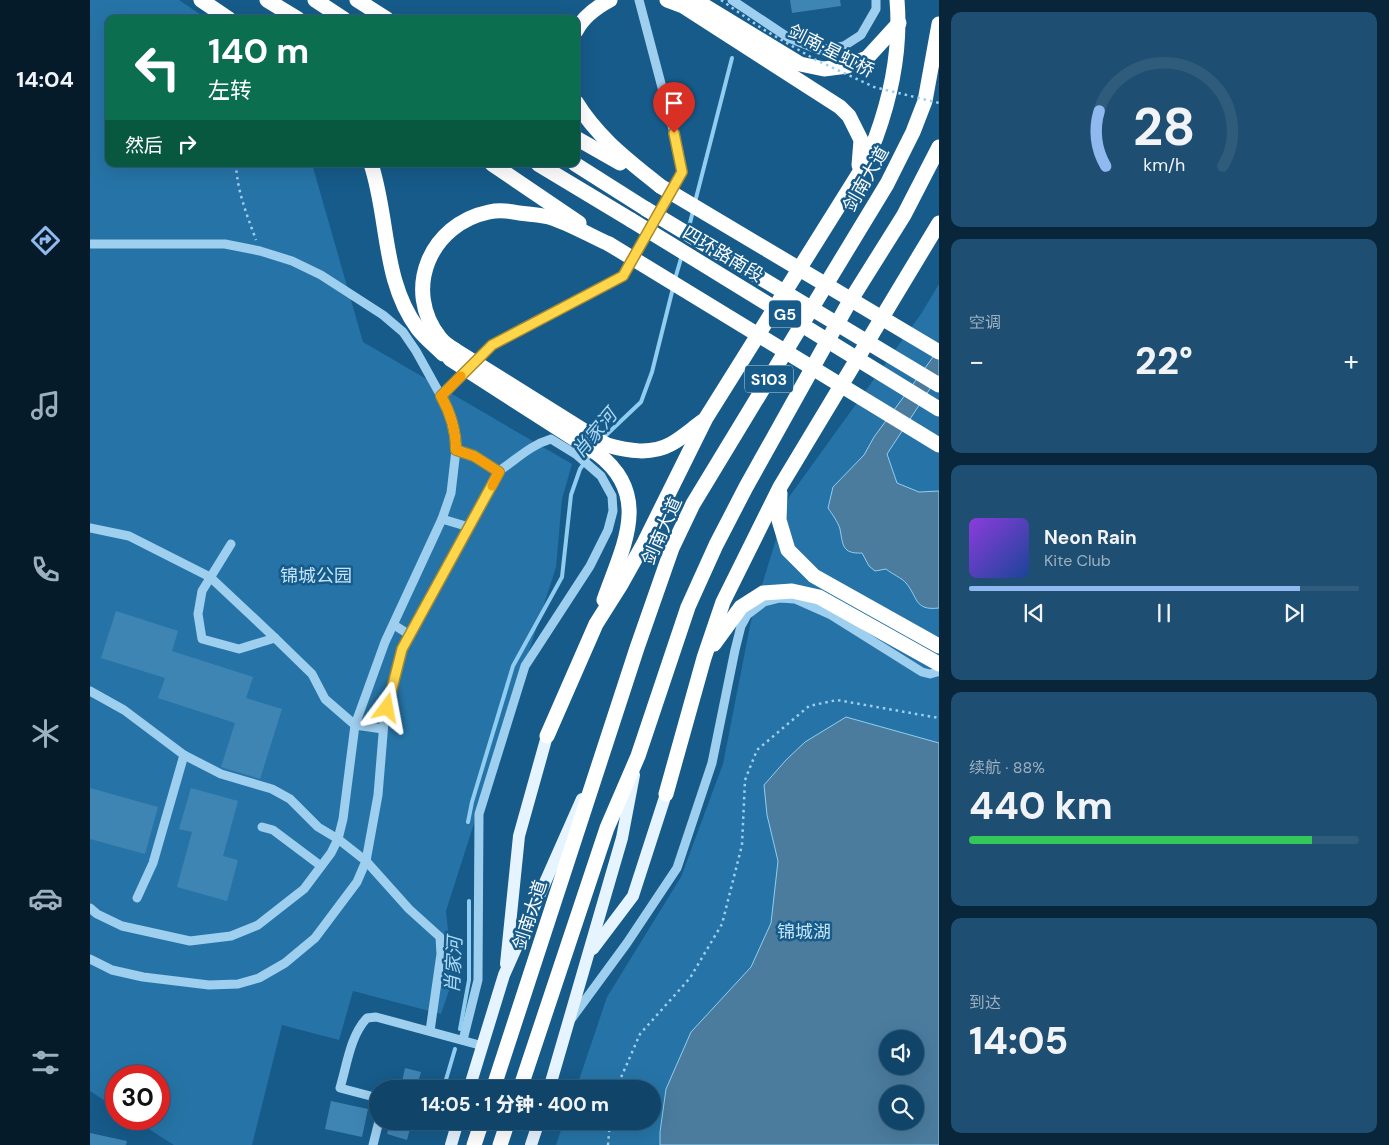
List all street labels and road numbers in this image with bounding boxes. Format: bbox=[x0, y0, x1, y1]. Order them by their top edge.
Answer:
street label: 剑南·星虹桥 bbox=[784, 19, 878, 83]
street label: 剑南大道 bbox=[838, 142, 894, 216]
street label: 四环路南段 bbox=[678, 221, 768, 287]
road number: G5 bbox=[769, 300, 801, 328]
road number: S103 bbox=[745, 366, 793, 392]
street label: 剑南大道 bbox=[636, 493, 688, 569]
street label: 剑南大道 bbox=[507, 877, 553, 953]

